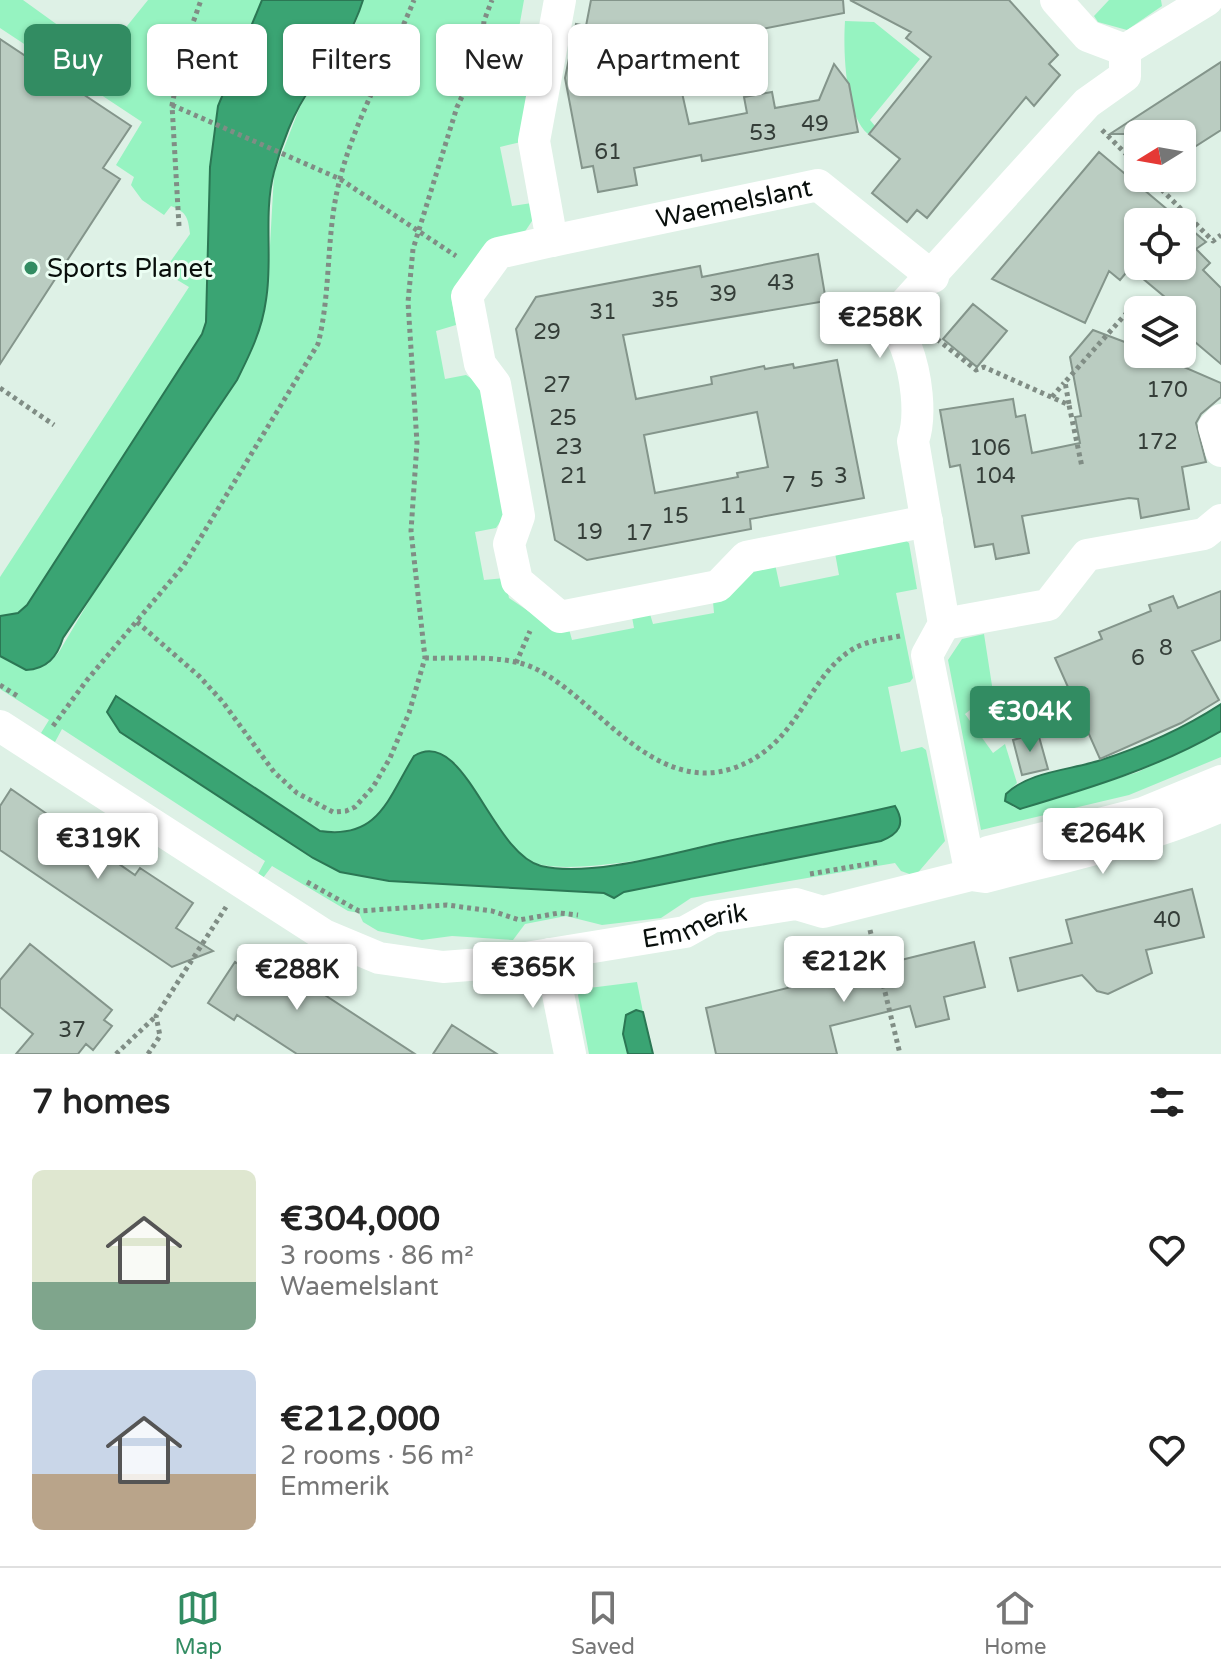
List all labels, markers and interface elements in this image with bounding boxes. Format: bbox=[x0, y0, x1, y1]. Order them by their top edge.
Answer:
chip: Buy bbox=[24, 24, 131, 96]
chip: Rent bbox=[147, 24, 267, 96]
chip: Filters bbox=[283, 24, 420, 96]
chip: New bbox=[436, 24, 552, 96]
chip: Apartment bbox=[568, 24, 768, 96]
house number: 49 bbox=[801, 111, 829, 137]
house number: 53 bbox=[749, 120, 777, 146]
north arrow bbox=[1124, 120, 1196, 192]
map controls bbox=[1124, 120, 1196, 368]
house number: 61 bbox=[594, 139, 622, 165]
street label: Waemelslant bbox=[653, 172, 815, 235]
button: locate bbox=[1124, 208, 1196, 280]
place label: Sports Planet bbox=[47, 253, 213, 284]
marker: Sports Planet bbox=[22, 259, 40, 277]
house number: 43 bbox=[767, 270, 795, 296]
house number: 39 bbox=[709, 281, 737, 307]
house number: 35 bbox=[651, 287, 679, 313]
pin: €258K bbox=[824, 292, 936, 360]
button: layers bbox=[1124, 296, 1196, 368]
house number: 31 bbox=[589, 299, 617, 325]
text: €258K bbox=[838, 302, 922, 333]
house number: 29 bbox=[533, 319, 561, 345]
house number: 27 bbox=[543, 372, 571, 398]
house number: 170 bbox=[1146, 377, 1188, 403]
house number: 25 bbox=[549, 405, 577, 431]
house number: 172 bbox=[1136, 429, 1178, 455]
house number: 23 bbox=[555, 434, 583, 460]
house number: 106 bbox=[969, 435, 1011, 461]
house number: 21 bbox=[560, 463, 588, 489]
house number: 3 bbox=[834, 463, 848, 489]
house number: 104 bbox=[974, 463, 1016, 489]
house number: 5 bbox=[810, 467, 824, 493]
house number: 7 bbox=[782, 472, 796, 498]
house number: 11 bbox=[719, 493, 747, 519]
house number: 15 bbox=[661, 503, 689, 529]
house number: 19 bbox=[575, 519, 603, 545]
house number: 17 bbox=[625, 520, 653, 546]
house number: 8 bbox=[1159, 635, 1173, 661]
house number: 6 bbox=[1131, 645, 1145, 671]
pin: €304K bbox=[974, 686, 1086, 754]
text: €304K bbox=[988, 696, 1072, 727]
pin: €264K bbox=[1047, 808, 1159, 876]
pin: €319K bbox=[42, 813, 154, 881]
text: €264K bbox=[1061, 818, 1145, 849]
text: €319K bbox=[56, 823, 140, 854]
street label: Emmerik bbox=[640, 897, 749, 955]
house number: 40 bbox=[1153, 907, 1181, 933]
pin: €212K bbox=[788, 936, 900, 1004]
pin: €365K bbox=[477, 942, 589, 1010]
pin: €288K bbox=[241, 944, 353, 1012]
text: €212K bbox=[802, 946, 886, 977]
text: €365K bbox=[491, 952, 575, 983]
text: €288K bbox=[255, 954, 339, 985]
house number: 37 bbox=[58, 1017, 86, 1043]
icon: filters bbox=[1145, 1080, 1189, 1124]
text: 7 homes bbox=[32, 1082, 170, 1123]
text: €304,000 bbox=[280, 1199, 440, 1240]
icon: home bbox=[96, 1202, 192, 1298]
icon: heart bbox=[1145, 1228, 1189, 1272]
text: 3 rooms · 86 m² bbox=[280, 1240, 474, 1271]
text: Waemelslant bbox=[280, 1271, 439, 1302]
text: €212,000 bbox=[280, 1399, 440, 1440]
icon: home bbox=[96, 1402, 192, 1498]
icon: heart bbox=[1145, 1428, 1189, 1472]
text: 2 rooms · 56 m² bbox=[280, 1440, 474, 1471]
text: Emmerik bbox=[280, 1471, 389, 1502]
tab: Map bbox=[175, 1586, 222, 1660]
tab: Saved bbox=[571, 1586, 635, 1660]
tab: Home bbox=[984, 1586, 1046, 1660]

